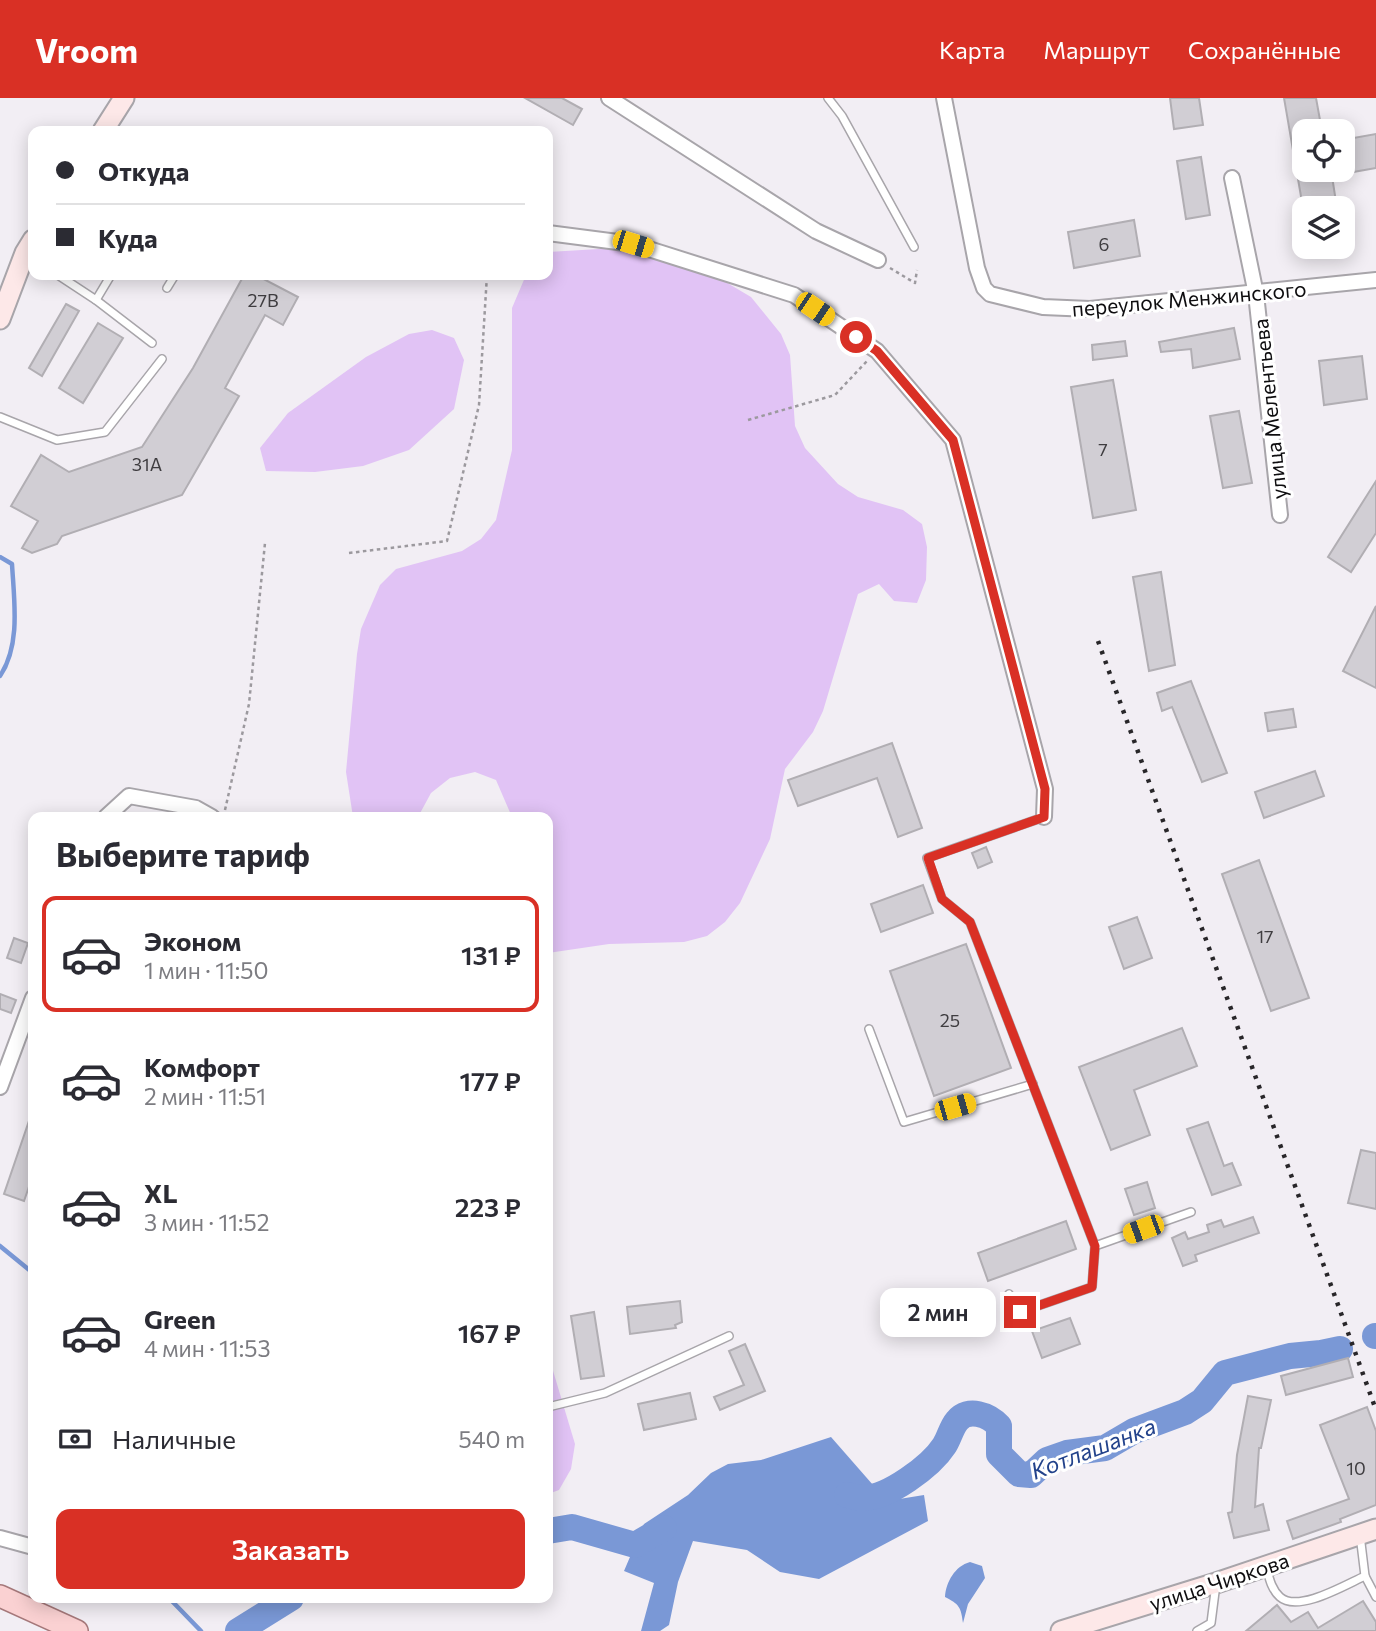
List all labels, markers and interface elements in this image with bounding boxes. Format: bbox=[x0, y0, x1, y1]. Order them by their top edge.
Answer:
text: Vroom bbox=[35, 29, 138, 70]
text: Карта bbox=[939, 35, 1005, 64]
text: Маршрут bbox=[1043, 35, 1150, 64]
text: Сохранённые bbox=[1188, 35, 1341, 64]
map controls bbox=[1292, 119, 1355, 259]
button: locate bbox=[1292, 119, 1355, 182]
text: Откуда bbox=[98, 155, 189, 186]
button: layers bbox=[1292, 196, 1355, 259]
text: Куда bbox=[98, 222, 158, 253]
car bbox=[610, 228, 657, 260]
house number: 6 bbox=[1099, 233, 1109, 255]
street label: переулок Менжинского bbox=[1071, 275, 1307, 321]
house number: 27В bbox=[247, 289, 279, 311]
car bbox=[792, 289, 839, 329]
street label: улица Мелентьева bbox=[1247, 317, 1291, 501]
route start bbox=[840, 321, 872, 353]
house number: 7 bbox=[1098, 438, 1108, 460]
house number: 31А bbox=[132, 453, 162, 475]
text: Выберите тариф bbox=[56, 834, 310, 874]
icon: car bbox=[60, 923, 123, 986]
text: Эконом bbox=[144, 925, 241, 956]
house number: 17 bbox=[1256, 925, 1274, 947]
text: 131 ₽ bbox=[461, 939, 521, 970]
text: 1 мин · 11:50 bbox=[144, 956, 268, 984]
house number: 25 bbox=[940, 1009, 960, 1031]
icon: car bbox=[60, 1049, 123, 1112]
text: Комфорт bbox=[144, 1051, 260, 1082]
text: 177 ₽ bbox=[459, 1065, 521, 1096]
text: 2 мин · 11:51 bbox=[144, 1082, 266, 1110]
car bbox=[932, 1091, 979, 1123]
icon: car bbox=[60, 1175, 123, 1238]
text: XL bbox=[144, 1177, 178, 1208]
text: 223 ₽ bbox=[455, 1191, 521, 1222]
text: 3 мин · 11:52 bbox=[144, 1208, 270, 1236]
car bbox=[1120, 1212, 1167, 1246]
callout: 2 мин bbox=[880, 1288, 996, 1336]
route end bbox=[1004, 1296, 1036, 1328]
text: 2 мин bbox=[908, 1298, 968, 1326]
icon: car bbox=[60, 1301, 123, 1364]
text: Green bbox=[144, 1303, 216, 1334]
text: 167 ₽ bbox=[458, 1317, 521, 1348]
text: 4 мин · 11:53 bbox=[144, 1334, 271, 1362]
water label: Котлашанка bbox=[1027, 1411, 1159, 1485]
icon: cash bbox=[56, 1420, 94, 1458]
text: Наличные bbox=[112, 1423, 236, 1454]
text: 540 m bbox=[459, 1425, 525, 1453]
house number: 10 bbox=[1346, 1457, 1366, 1479]
button: Заказать bbox=[56, 1509, 525, 1589]
street label: улица Чиркова bbox=[1146, 1547, 1292, 1615]

